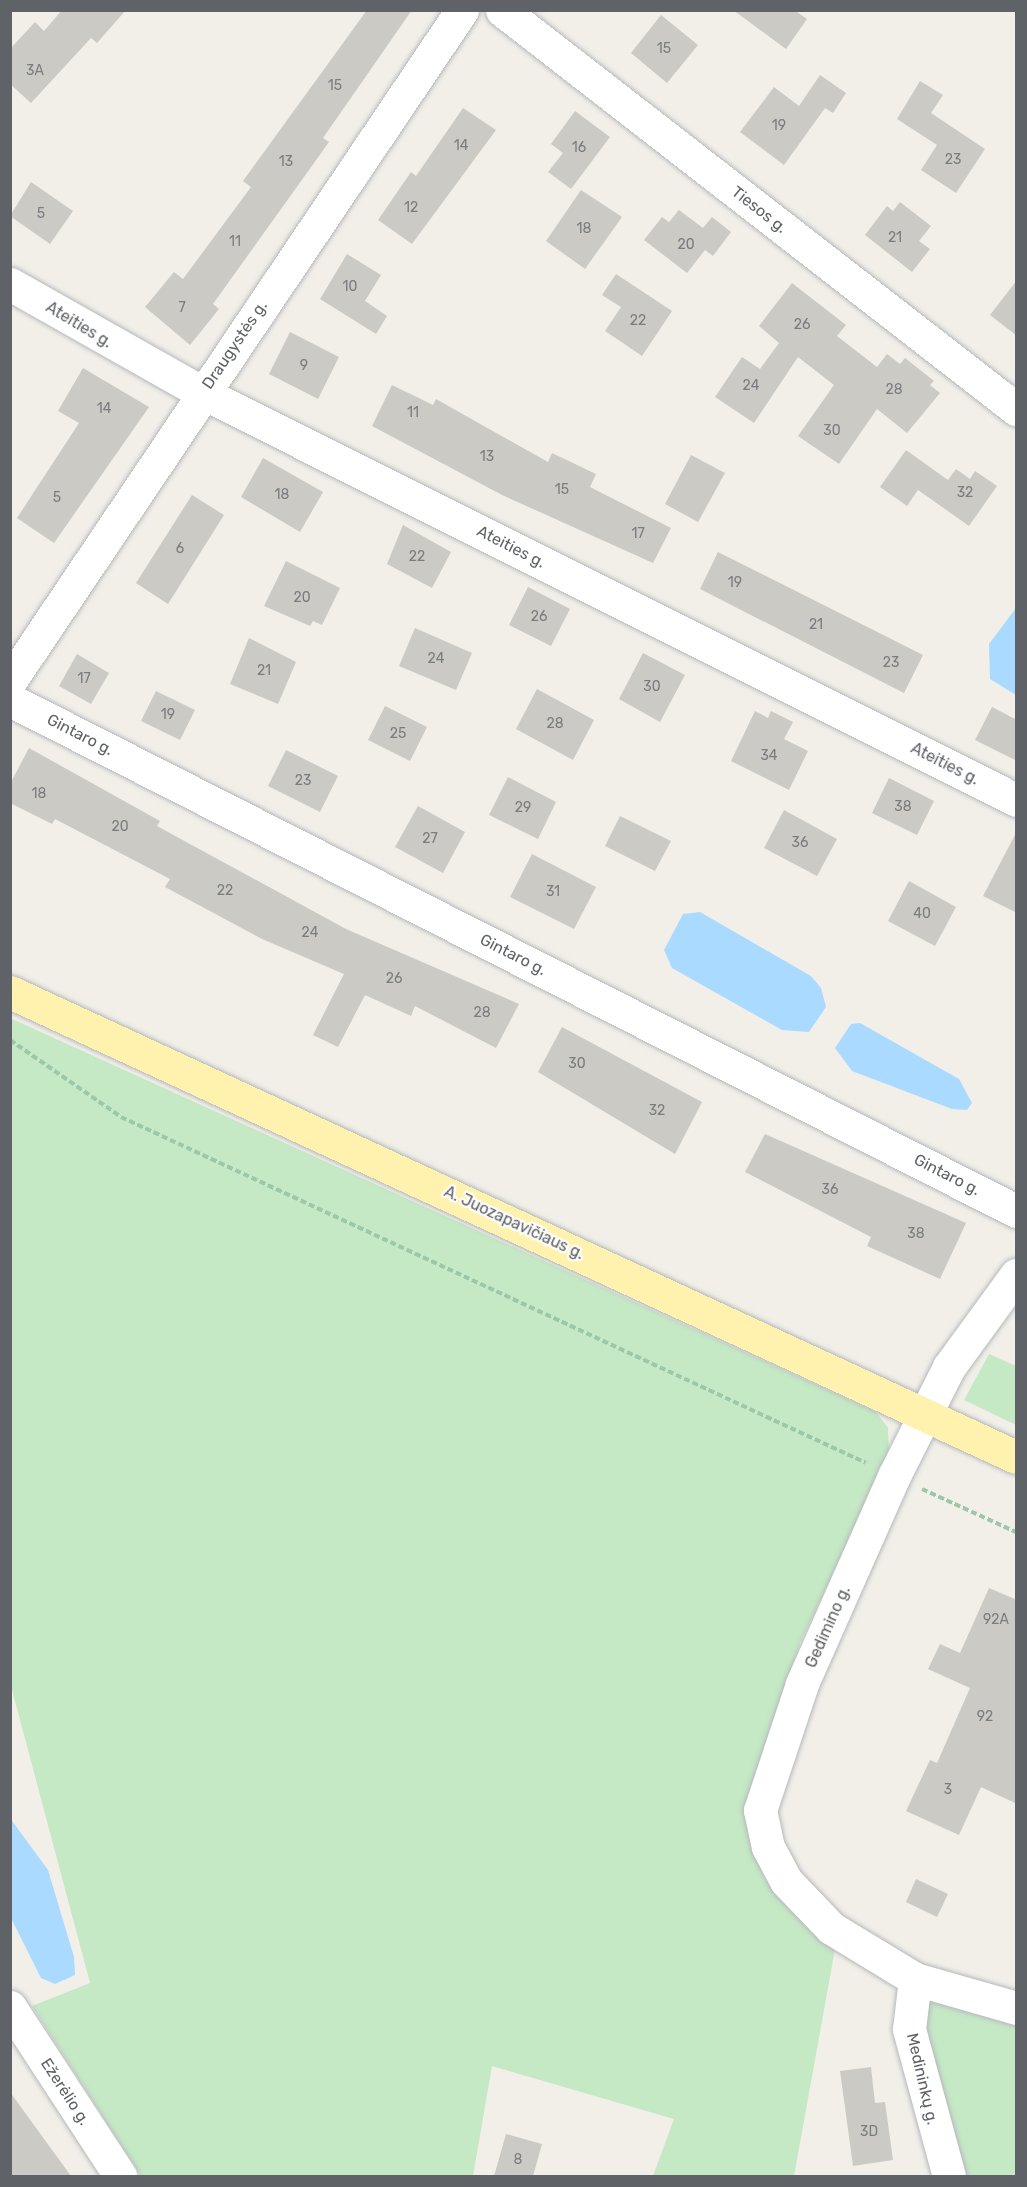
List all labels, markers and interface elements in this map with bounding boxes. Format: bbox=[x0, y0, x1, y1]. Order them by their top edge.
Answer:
house number: 15 bbox=[657, 41, 671, 57]
house number: 3A bbox=[26, 63, 44, 79]
house number: 15 bbox=[328, 78, 342, 94]
house number: 19 bbox=[772, 118, 786, 134]
house number: 14 bbox=[454, 138, 468, 154]
house number: 16 bbox=[572, 140, 586, 156]
house number: 23 bbox=[945, 152, 961, 168]
house number: 13 bbox=[279, 154, 293, 170]
street label: Tiesos g. bbox=[727, 182, 791, 238]
house number: 12 bbox=[404, 200, 418, 216]
house number: 5 bbox=[37, 206, 45, 222]
house number: 18 bbox=[577, 221, 591, 237]
house number: 21 bbox=[888, 230, 902, 246]
house number: 11 bbox=[229, 234, 241, 250]
house number: 20 bbox=[677, 237, 695, 253]
house number: 10 bbox=[343, 279, 357, 295]
street label: Draugystės g. bbox=[198, 297, 272, 393]
street label: Ateities g. bbox=[42, 298, 116, 352]
house number: 7 bbox=[178, 300, 186, 316]
house number: 22 bbox=[630, 313, 646, 329]
house number: 26 bbox=[794, 317, 810, 333]
house number: 9 bbox=[300, 358, 308, 374]
house number: 24 bbox=[743, 378, 759, 394]
house number: 28 bbox=[885, 382, 903, 398]
house number: 14 bbox=[97, 401, 111, 417]
house number: 11 bbox=[407, 405, 419, 421]
house number: 30 bbox=[823, 423, 841, 439]
house number: 13 bbox=[480, 449, 494, 465]
house number: 15 bbox=[555, 482, 569, 498]
house number: 32 bbox=[957, 485, 973, 501]
house number: 18 bbox=[275, 487, 289, 503]
house number: 5 bbox=[53, 490, 61, 506]
street label: Ateities g. bbox=[474, 522, 548, 572]
house number: 17 bbox=[631, 526, 645, 542]
house number: 6 bbox=[176, 541, 184, 557]
house number: 22 bbox=[409, 549, 425, 565]
house number: 19 bbox=[728, 575, 742, 591]
house number: 20 bbox=[293, 590, 311, 606]
house number: 26 bbox=[531, 609, 547, 625]
house number: 21 bbox=[809, 617, 823, 633]
house number: 24 bbox=[428, 651, 444, 667]
house number: 23 bbox=[883, 655, 899, 671]
house number: 21 bbox=[257, 663, 271, 679]
house number: 17 bbox=[77, 671, 91, 687]
house number: 30 bbox=[643, 679, 661, 695]
house number: 19 bbox=[161, 707, 175, 723]
street label: Gintaro g. bbox=[44, 710, 116, 760]
house number: 28 bbox=[546, 716, 564, 732]
house number: 25 bbox=[390, 726, 406, 742]
street label: Ateities g. bbox=[908, 739, 982, 789]
house number: 34 bbox=[760, 748, 778, 764]
house number: 23 bbox=[295, 773, 311, 789]
house number: 18 bbox=[32, 786, 46, 802]
house number: 38 bbox=[894, 799, 912, 815]
house number: 29 bbox=[515, 800, 531, 816]
house number: 20 bbox=[111, 819, 129, 835]
house number: 27 bbox=[422, 831, 438, 847]
house number: 36 bbox=[792, 835, 808, 851]
house number: 22 bbox=[217, 883, 233, 899]
house number: 31 bbox=[546, 884, 560, 900]
house number: 40 bbox=[913, 906, 931, 922]
house number: 24 bbox=[302, 925, 318, 941]
street label: Gintaro g. bbox=[477, 930, 549, 980]
house number: 26 bbox=[386, 971, 402, 987]
house number: 28 bbox=[473, 1005, 491, 1021]
house number: 30 bbox=[568, 1056, 586, 1072]
house number: 32 bbox=[649, 1103, 665, 1119]
street label: Gintaro g. bbox=[911, 1150, 983, 1200]
street label: A. Juozapavičiaus g. bbox=[441, 1182, 587, 1264]
house number: 36 bbox=[822, 1182, 838, 1198]
house number: 38 bbox=[907, 1226, 925, 1242]
street label: Gedimino g. bbox=[801, 1583, 855, 1671]
house number: 92A bbox=[983, 1612, 1009, 1628]
house number: 92 bbox=[977, 1709, 993, 1725]
house number: 3 bbox=[944, 1782, 952, 1798]
street label: Medininkų g. bbox=[902, 2031, 942, 2127]
street label: Ežerėlio g. bbox=[36, 2055, 94, 2129]
house number: 3D bbox=[860, 2124, 878, 2140]
house number: 8 bbox=[514, 2152, 522, 2168]

